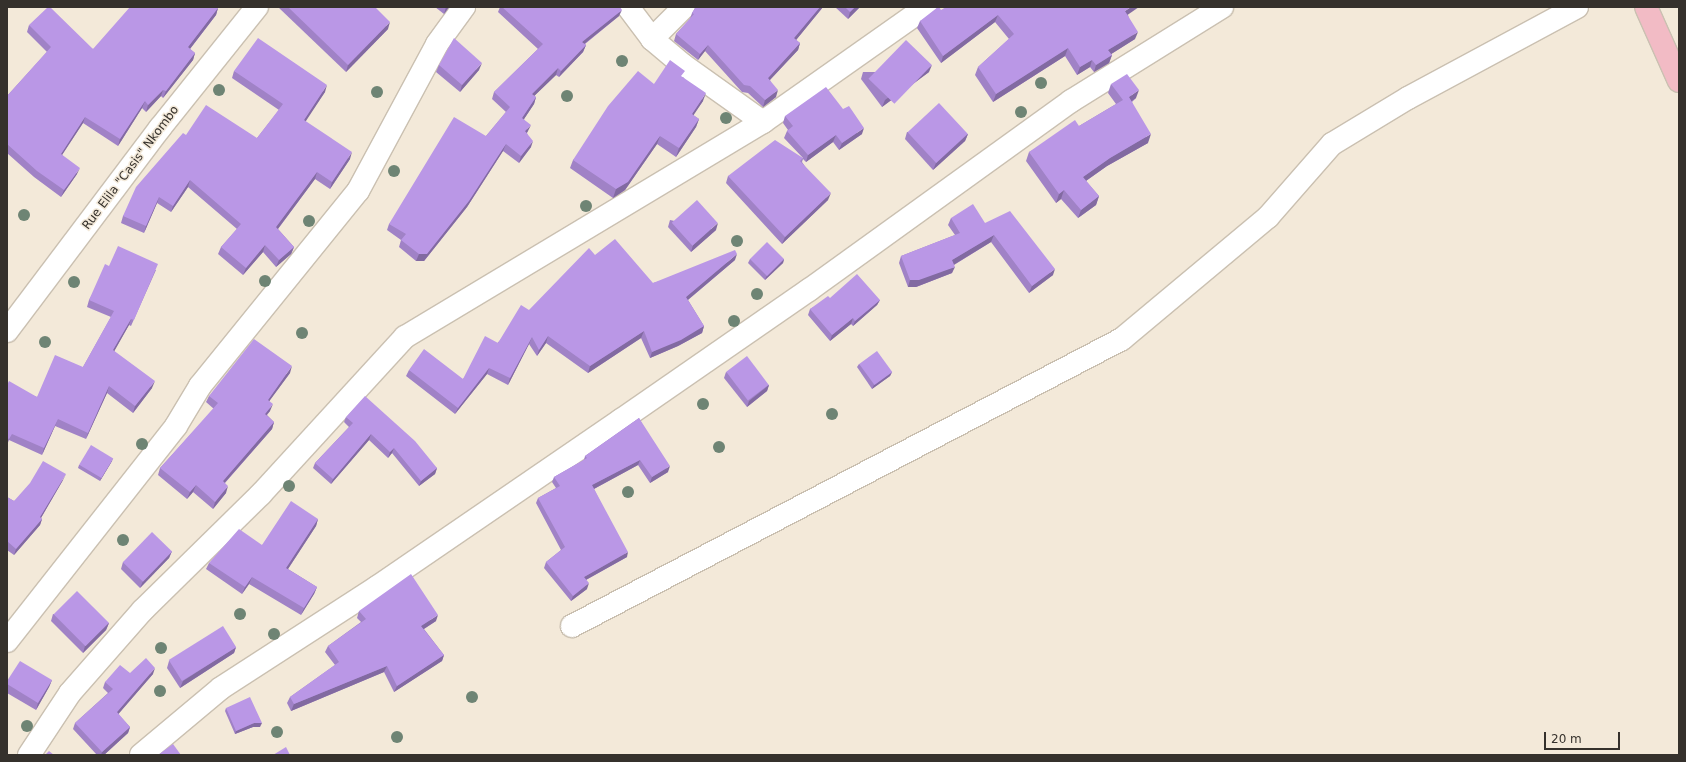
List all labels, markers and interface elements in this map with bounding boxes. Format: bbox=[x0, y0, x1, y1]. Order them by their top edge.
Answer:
street label: Rue Elila "Casis" Nkombo bbox=[80, 103, 182, 233]
scale bar bbox=[1546, 724, 1622, 750]
text: 20 m bbox=[1551, 732, 1582, 746]

